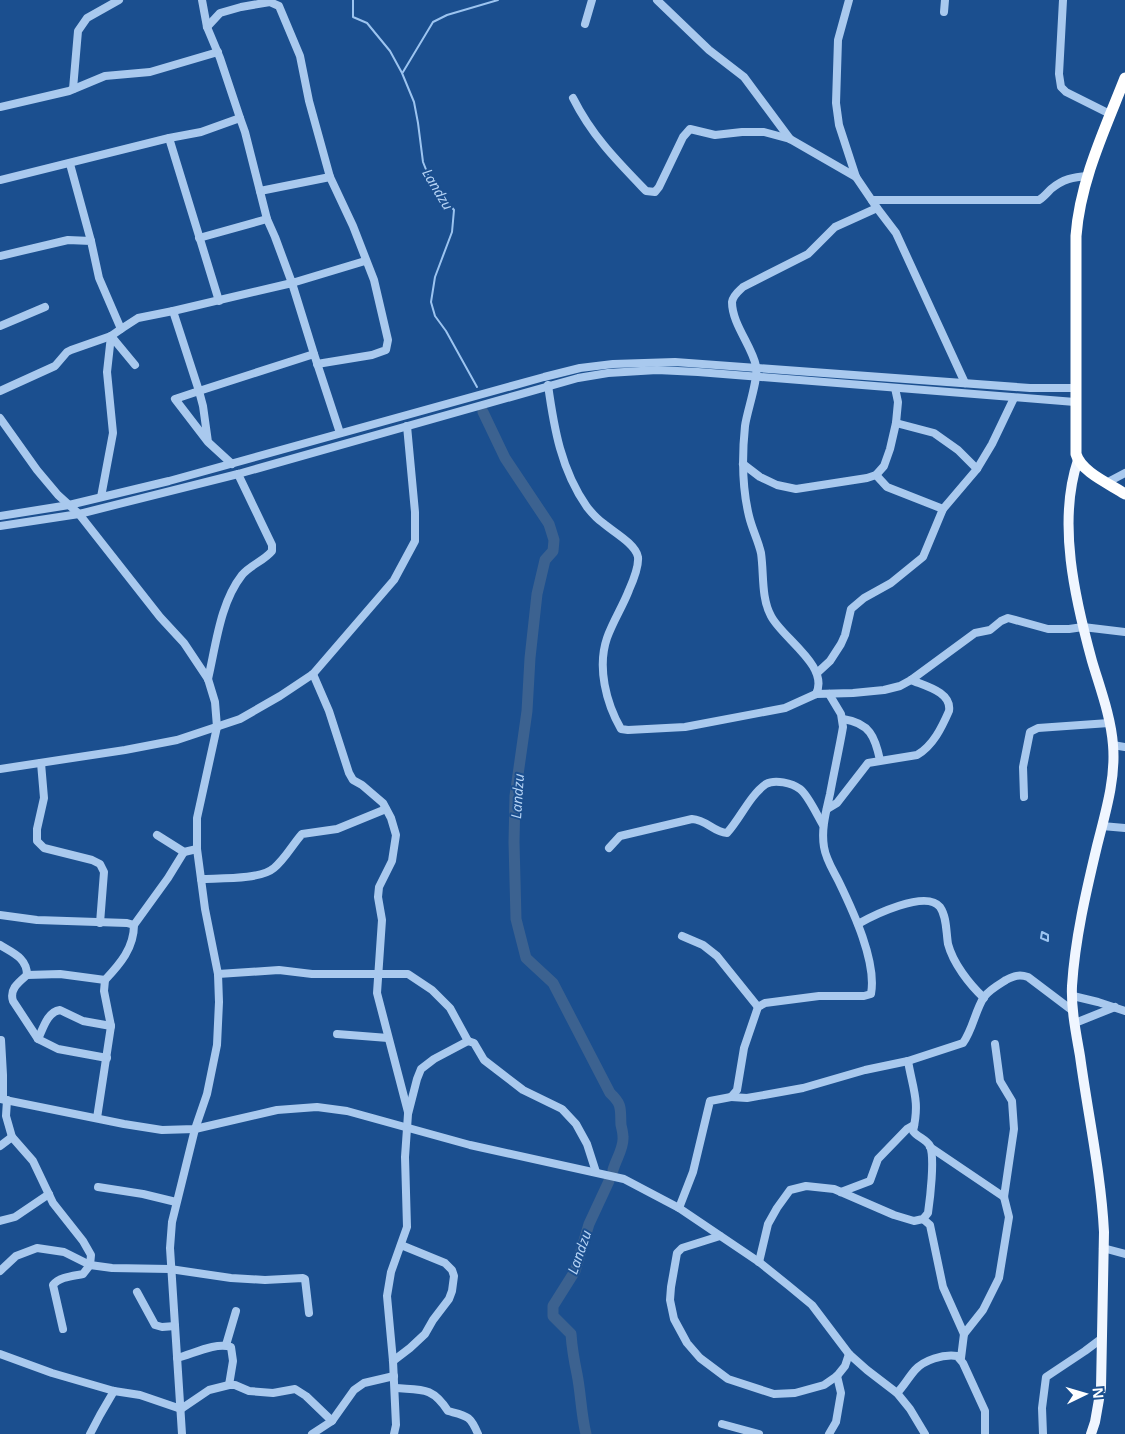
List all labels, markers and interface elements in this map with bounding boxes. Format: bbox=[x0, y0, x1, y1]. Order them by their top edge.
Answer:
water label: Landzu bbox=[418, 165, 458, 213]
water label: Landzu bbox=[506, 773, 528, 819]
water label: Landzu bbox=[563, 1228, 595, 1276]
north arrow bbox=[1060, 1369, 1110, 1419]
text: N bbox=[1088, 1386, 1108, 1399]

